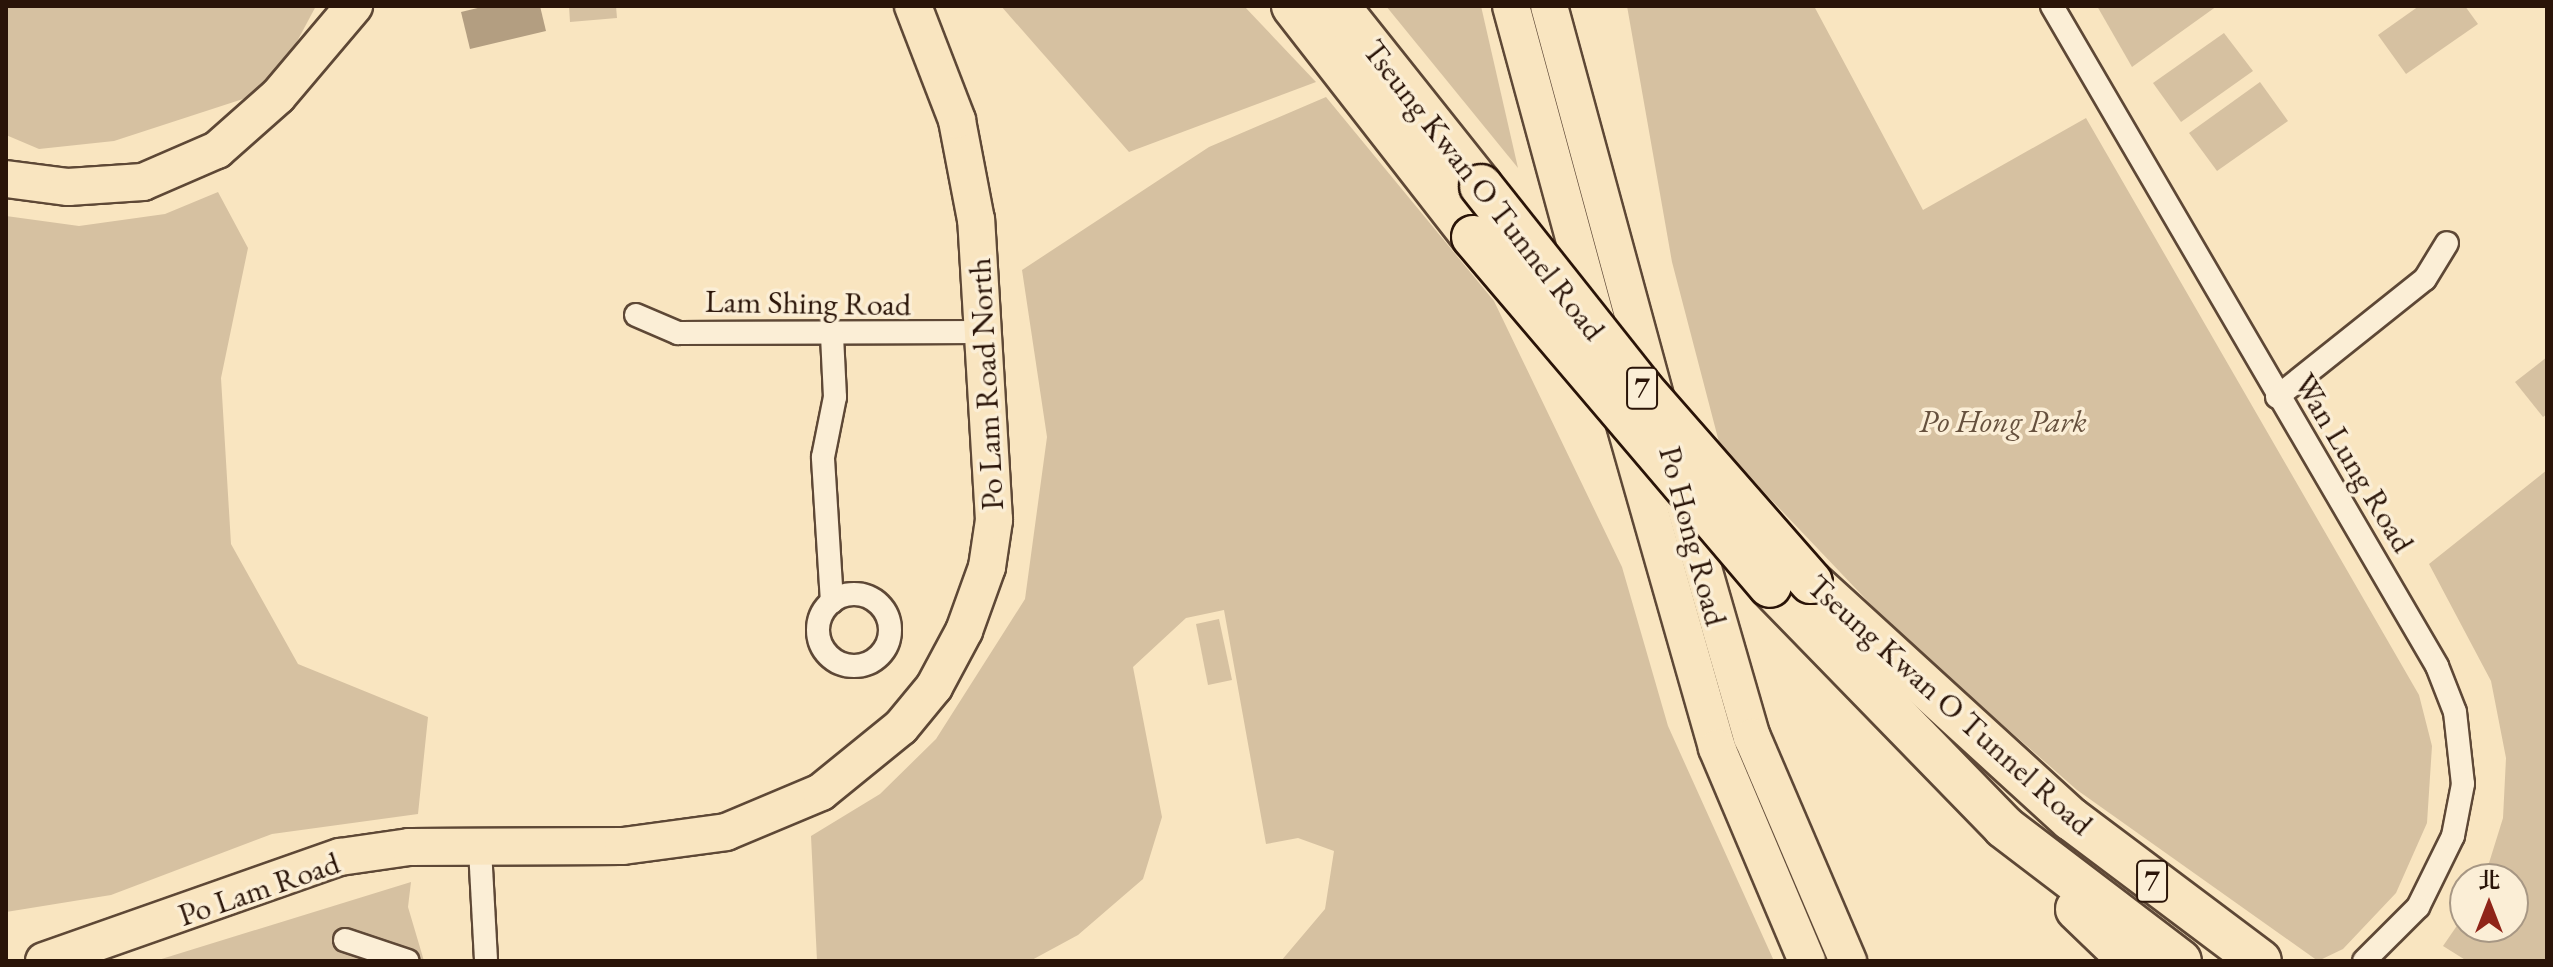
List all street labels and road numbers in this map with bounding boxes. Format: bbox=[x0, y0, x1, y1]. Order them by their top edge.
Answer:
street label: Tseung Kwan O Tunnel Road bbox=[1355, 32, 1613, 348]
street label: Po Lam Road North bbox=[960, 257, 1012, 511]
street label: Lam Shing Road bbox=[705, 282, 911, 324]
road number: 7 bbox=[1626, 362, 1658, 414]
street label: Wan Lung Road bbox=[2286, 367, 2422, 559]
street label: Po Hong Road bbox=[1651, 442, 1735, 630]
street label: Tseung Kwan O Tunnel Road bbox=[1799, 567, 2101, 843]
street label: Po Lam Road bbox=[173, 843, 345, 935]
road number: 7 bbox=[2136, 855, 2168, 907]

